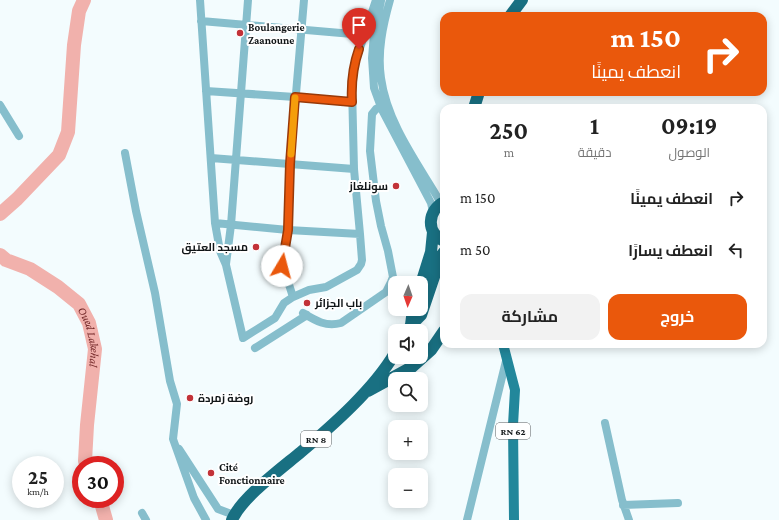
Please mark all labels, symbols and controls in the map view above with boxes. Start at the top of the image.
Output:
pin [342,8,376,49]
icon: arrive [348,14,370,36]
place label: Boulangerie Zaanoune [248,21,305,46]
text: 150 m [611,22,681,53]
marker: Boulangerie Zaanoune [235,28,245,38]
icon: right [695,28,747,80]
text: انعطف يمينًا [591,62,681,82]
text: 1 [590,112,599,139]
text: 09:19 [661,112,717,139]
text: 250 [490,117,528,144]
text: m [504,145,514,160]
text: دقيقة [578,145,612,160]
text: الوصول [669,145,710,160]
place label: سونلغاز [348,180,388,194]
marker: سونلغاز [391,181,401,191]
icon: right [725,187,747,209]
text: 150 m [460,190,495,206]
text: انعطف يمينًا [630,191,713,207]
icon: left [725,239,747,261]
place label: مسجد العتيق [181,241,248,255]
marker: مسجد العتيق [251,242,261,252]
text: 50 m [460,242,490,258]
text: انعطف يسارًا [628,243,713,259]
position arrow [261,245,303,287]
north arrow [388,276,428,316]
map controls [388,276,428,508]
button: مشاركة [460,294,600,340]
button: خروج [608,294,747,340]
place label: باب الجزائر [314,297,362,310]
marker: باب الجزائر [302,298,312,308]
water label: Oued Lakehal [75,304,102,369]
button: sound [388,324,428,364]
button: search [388,372,428,412]
place label: روضة زمردة [198,392,253,406]
marker: روضة زمردة [185,393,195,403]
button: + [388,420,428,460]
road number: RN 62 [496,423,530,439]
road number: RN 8 [301,431,331,447]
speed limit sign: 30 [72,456,124,508]
place label: Cité Fonctionnaire [219,461,285,486]
text: 25 [28,466,48,488]
marker: Cité Fonctionnaire [206,468,216,478]
button: − [388,468,428,508]
text: km/h [27,486,49,497]

